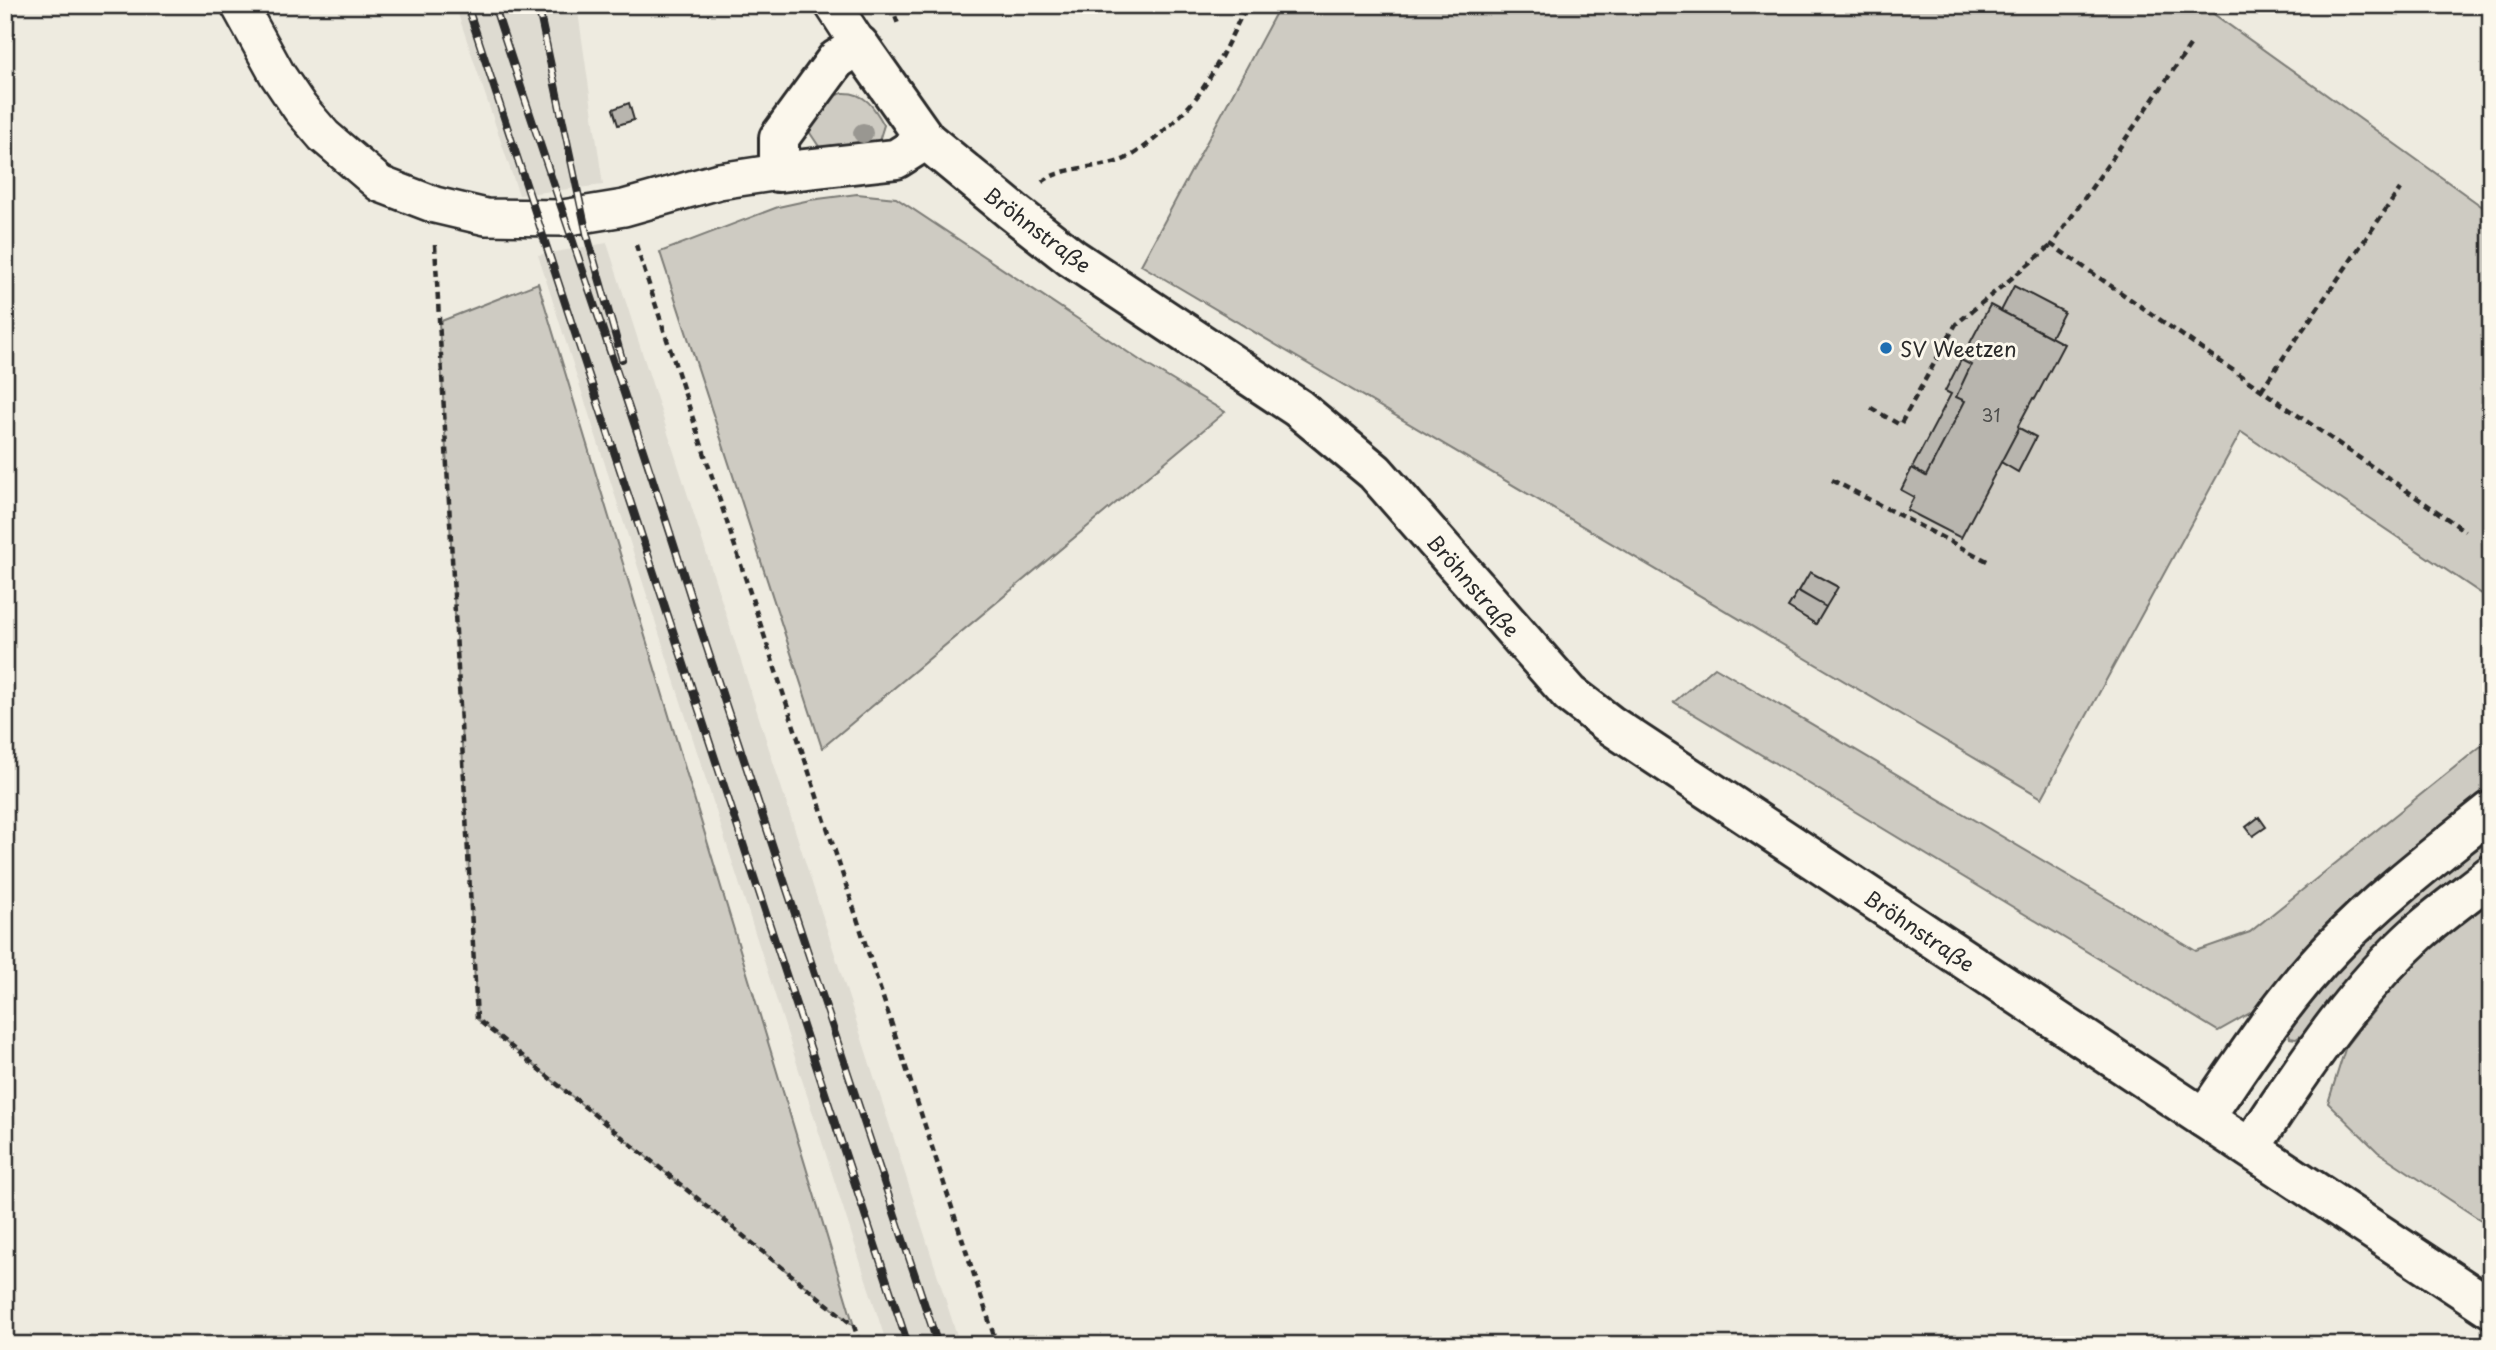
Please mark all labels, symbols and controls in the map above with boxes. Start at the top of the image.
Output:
street label: Bröhnstraße [977,178,1099,280]
place label: SV Weetzen [1900,332,2017,364]
marker: SV Weetzen [1878,340,1894,356]
house number: 31 [1982,401,2000,428]
street label: Bröhnstraße [1420,526,1528,644]
street label: Bröhnstraße [1858,881,1982,979]

